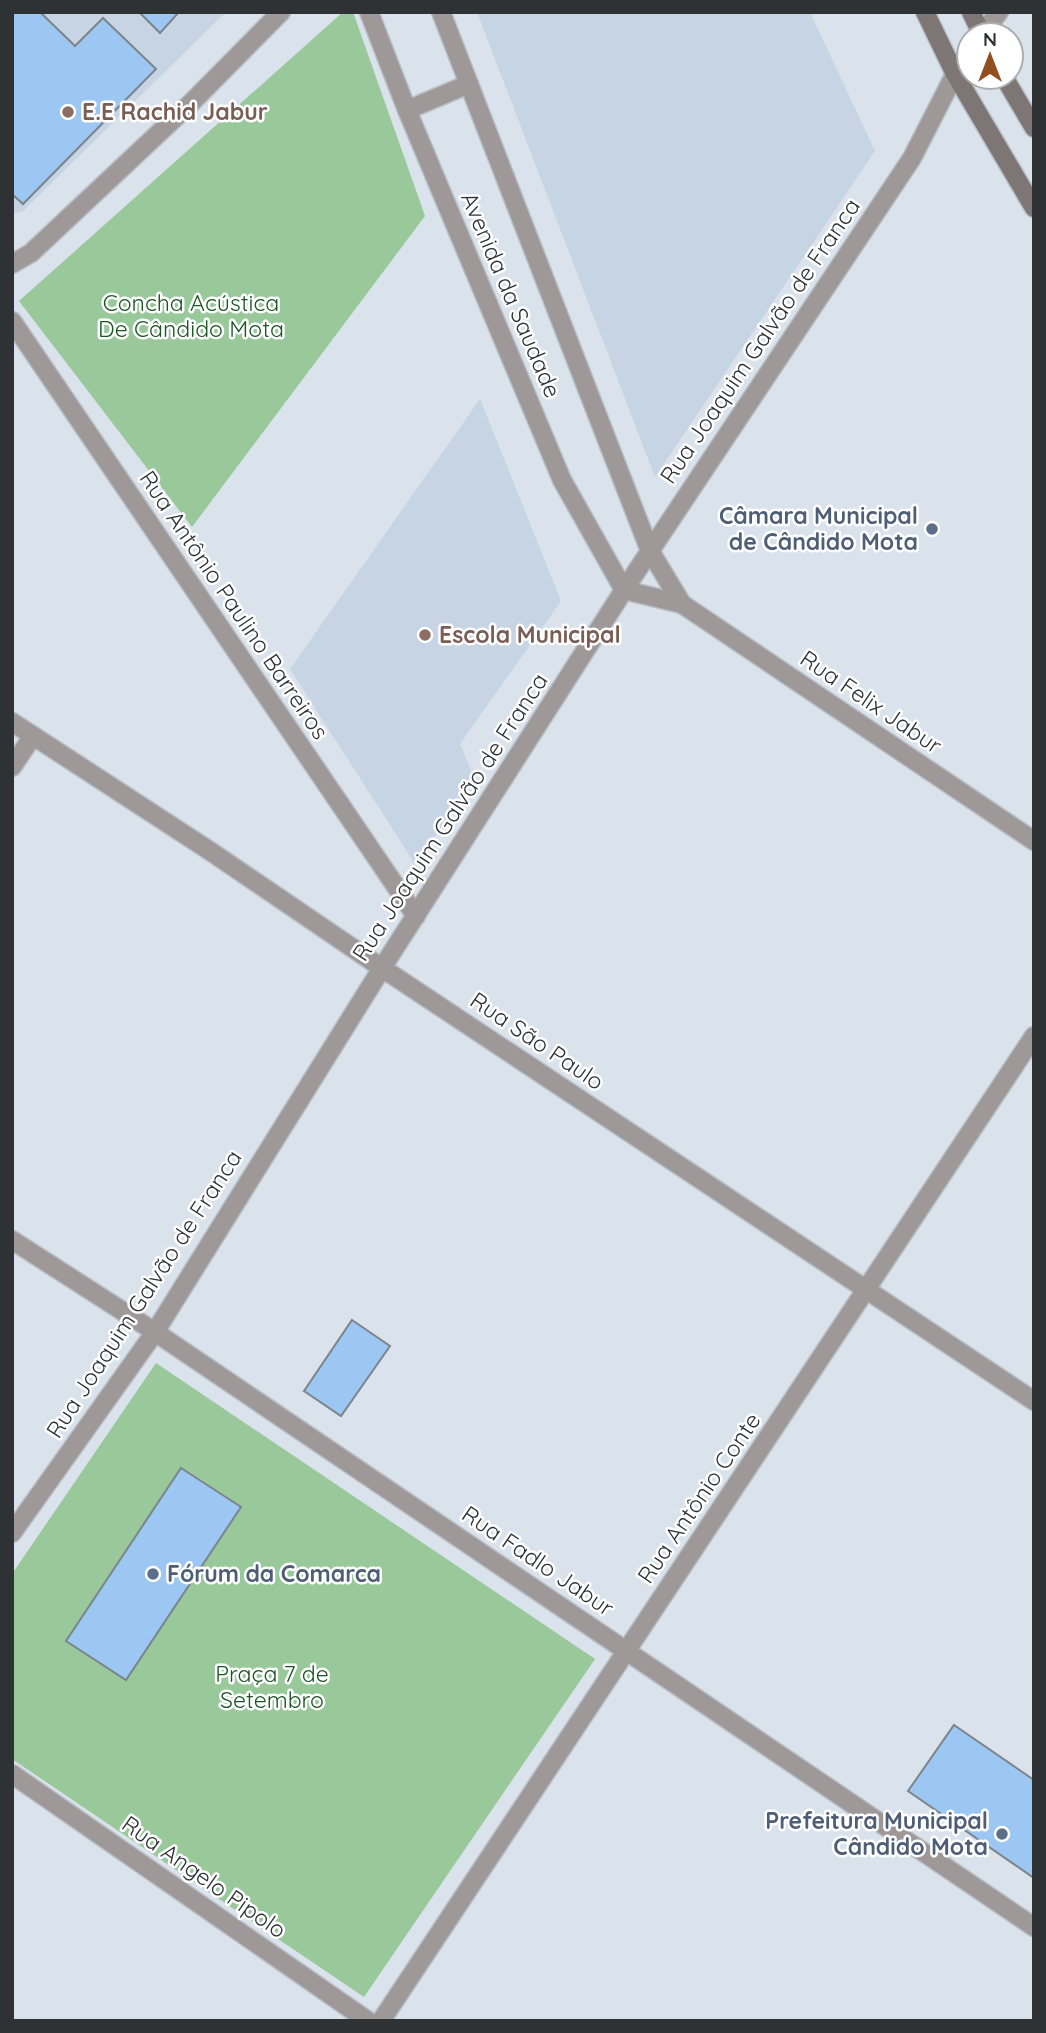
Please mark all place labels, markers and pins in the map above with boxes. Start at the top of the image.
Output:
place label: E.E Rachid Jabur [82,97,268,126]
marker: E.E Rachid Jabur [60,104,76,120]
place label: Câmara Municipal de Cândido Mota [719,501,918,556]
marker: Câmara Municipal de Cândido Mota [924,521,940,537]
place label: Escola Municipal [439,620,621,649]
marker: Escola Municipal [417,627,433,643]
place label: Fórum da Comarca [167,1559,381,1588]
marker: Fórum da Comarca [145,1566,161,1582]
place label: Prefeitura Municipal Cândido Mota [765,1806,988,1861]
marker: Prefeitura Municipal Cândido Mota [994,1826,1010,1842]

